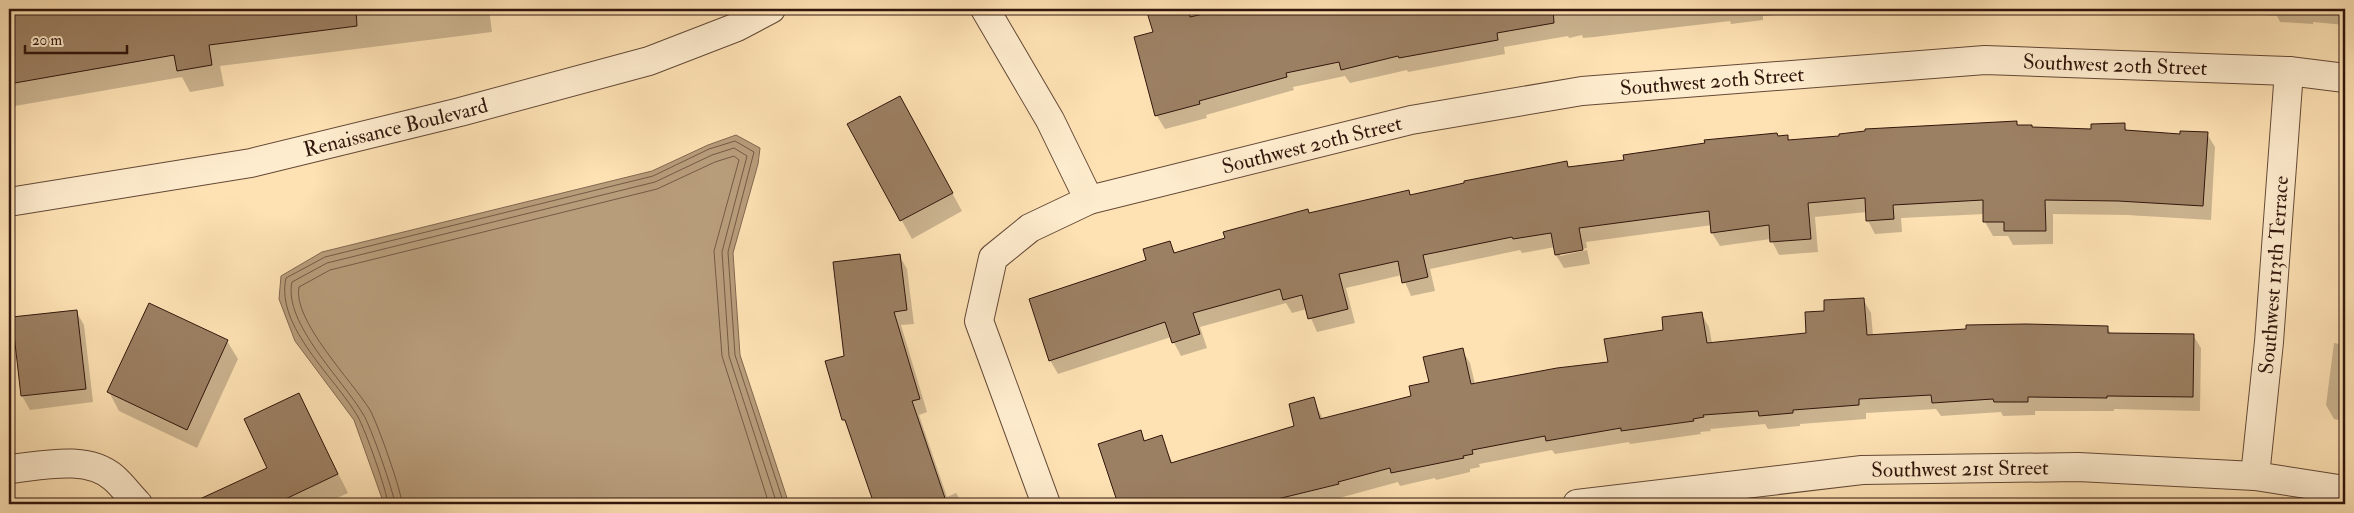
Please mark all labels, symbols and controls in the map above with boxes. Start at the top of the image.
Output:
scale bar [25,22,128,54]
text: 20 m [32,31,62,50]
street label: Southwest 20th Street [2022,48,2208,82]
street label: Southwest 20th Street [1619,60,1805,102]
street label: Renaissance Boulevard [301,91,491,163]
street label: Southwest 20th Street [1219,109,1405,180]
street label: Southwest 113th Terrace [2252,175,2295,375]
street label: Southwest 21st Street [1871,454,2049,483]

